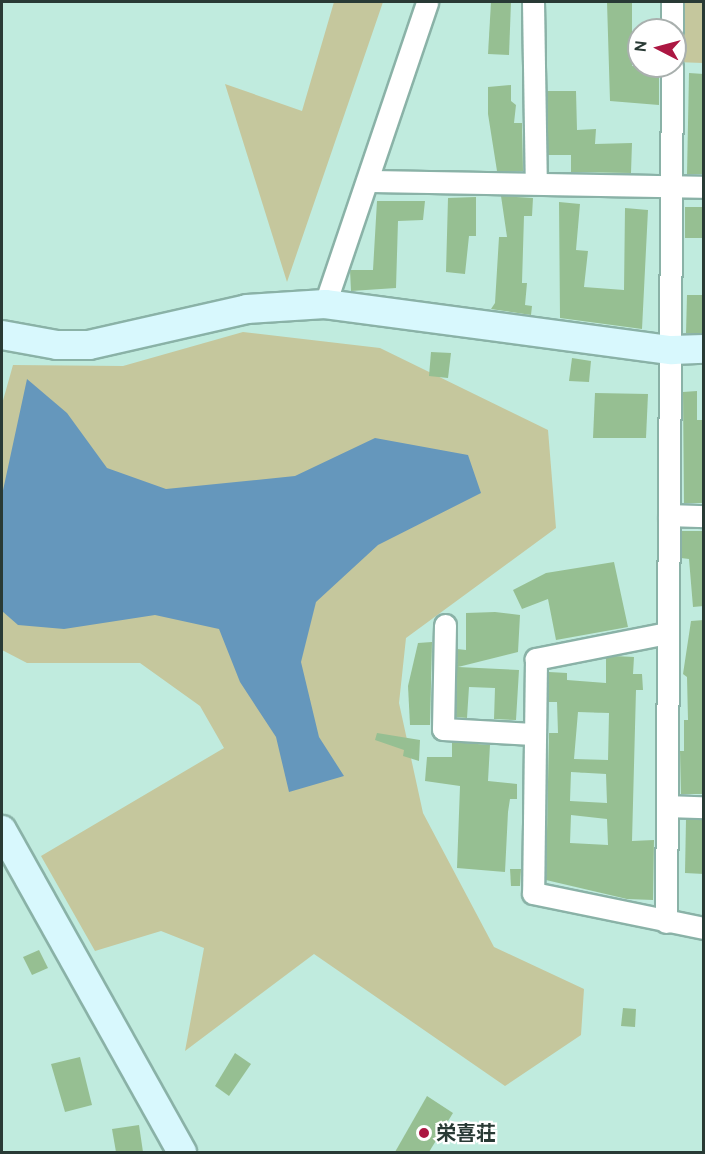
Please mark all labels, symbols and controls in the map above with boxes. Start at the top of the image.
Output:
north arrow [627,18,687,78]
text: N [631,40,651,53]
place label: 栄喜荘 [436,1121,496,1145]
marker: 栄喜荘 [417,1126,431,1140]

